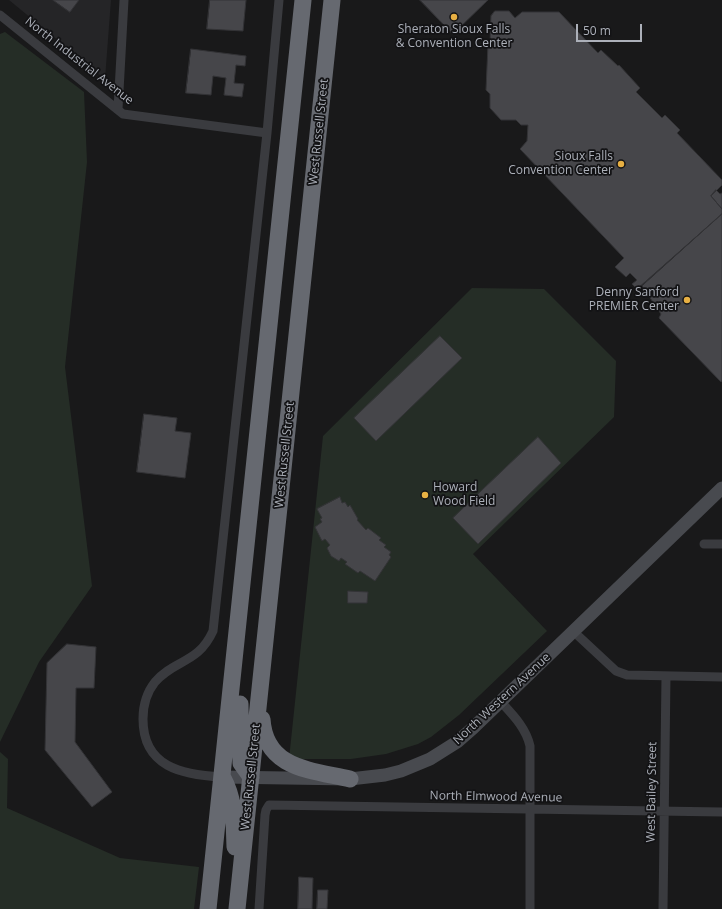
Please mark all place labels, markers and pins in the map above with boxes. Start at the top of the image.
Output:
marker: Sheraton Sioux Falls & Convention Center [449,12,459,22]
place label: Sheraton Sioux Falls & Convention Center [396,23,512,51]
place label: Sioux Falls Convention Center [508,150,613,178]
marker: Sioux Falls Convention Center [616,159,626,169]
place label: Denny Sanford PREMIER Center [589,286,679,314]
marker: Denny Sanford PREMIER Center [682,295,692,305]
place label: Howard Wood Field [433,481,495,509]
marker: Howard Wood Field [420,490,430,500]

